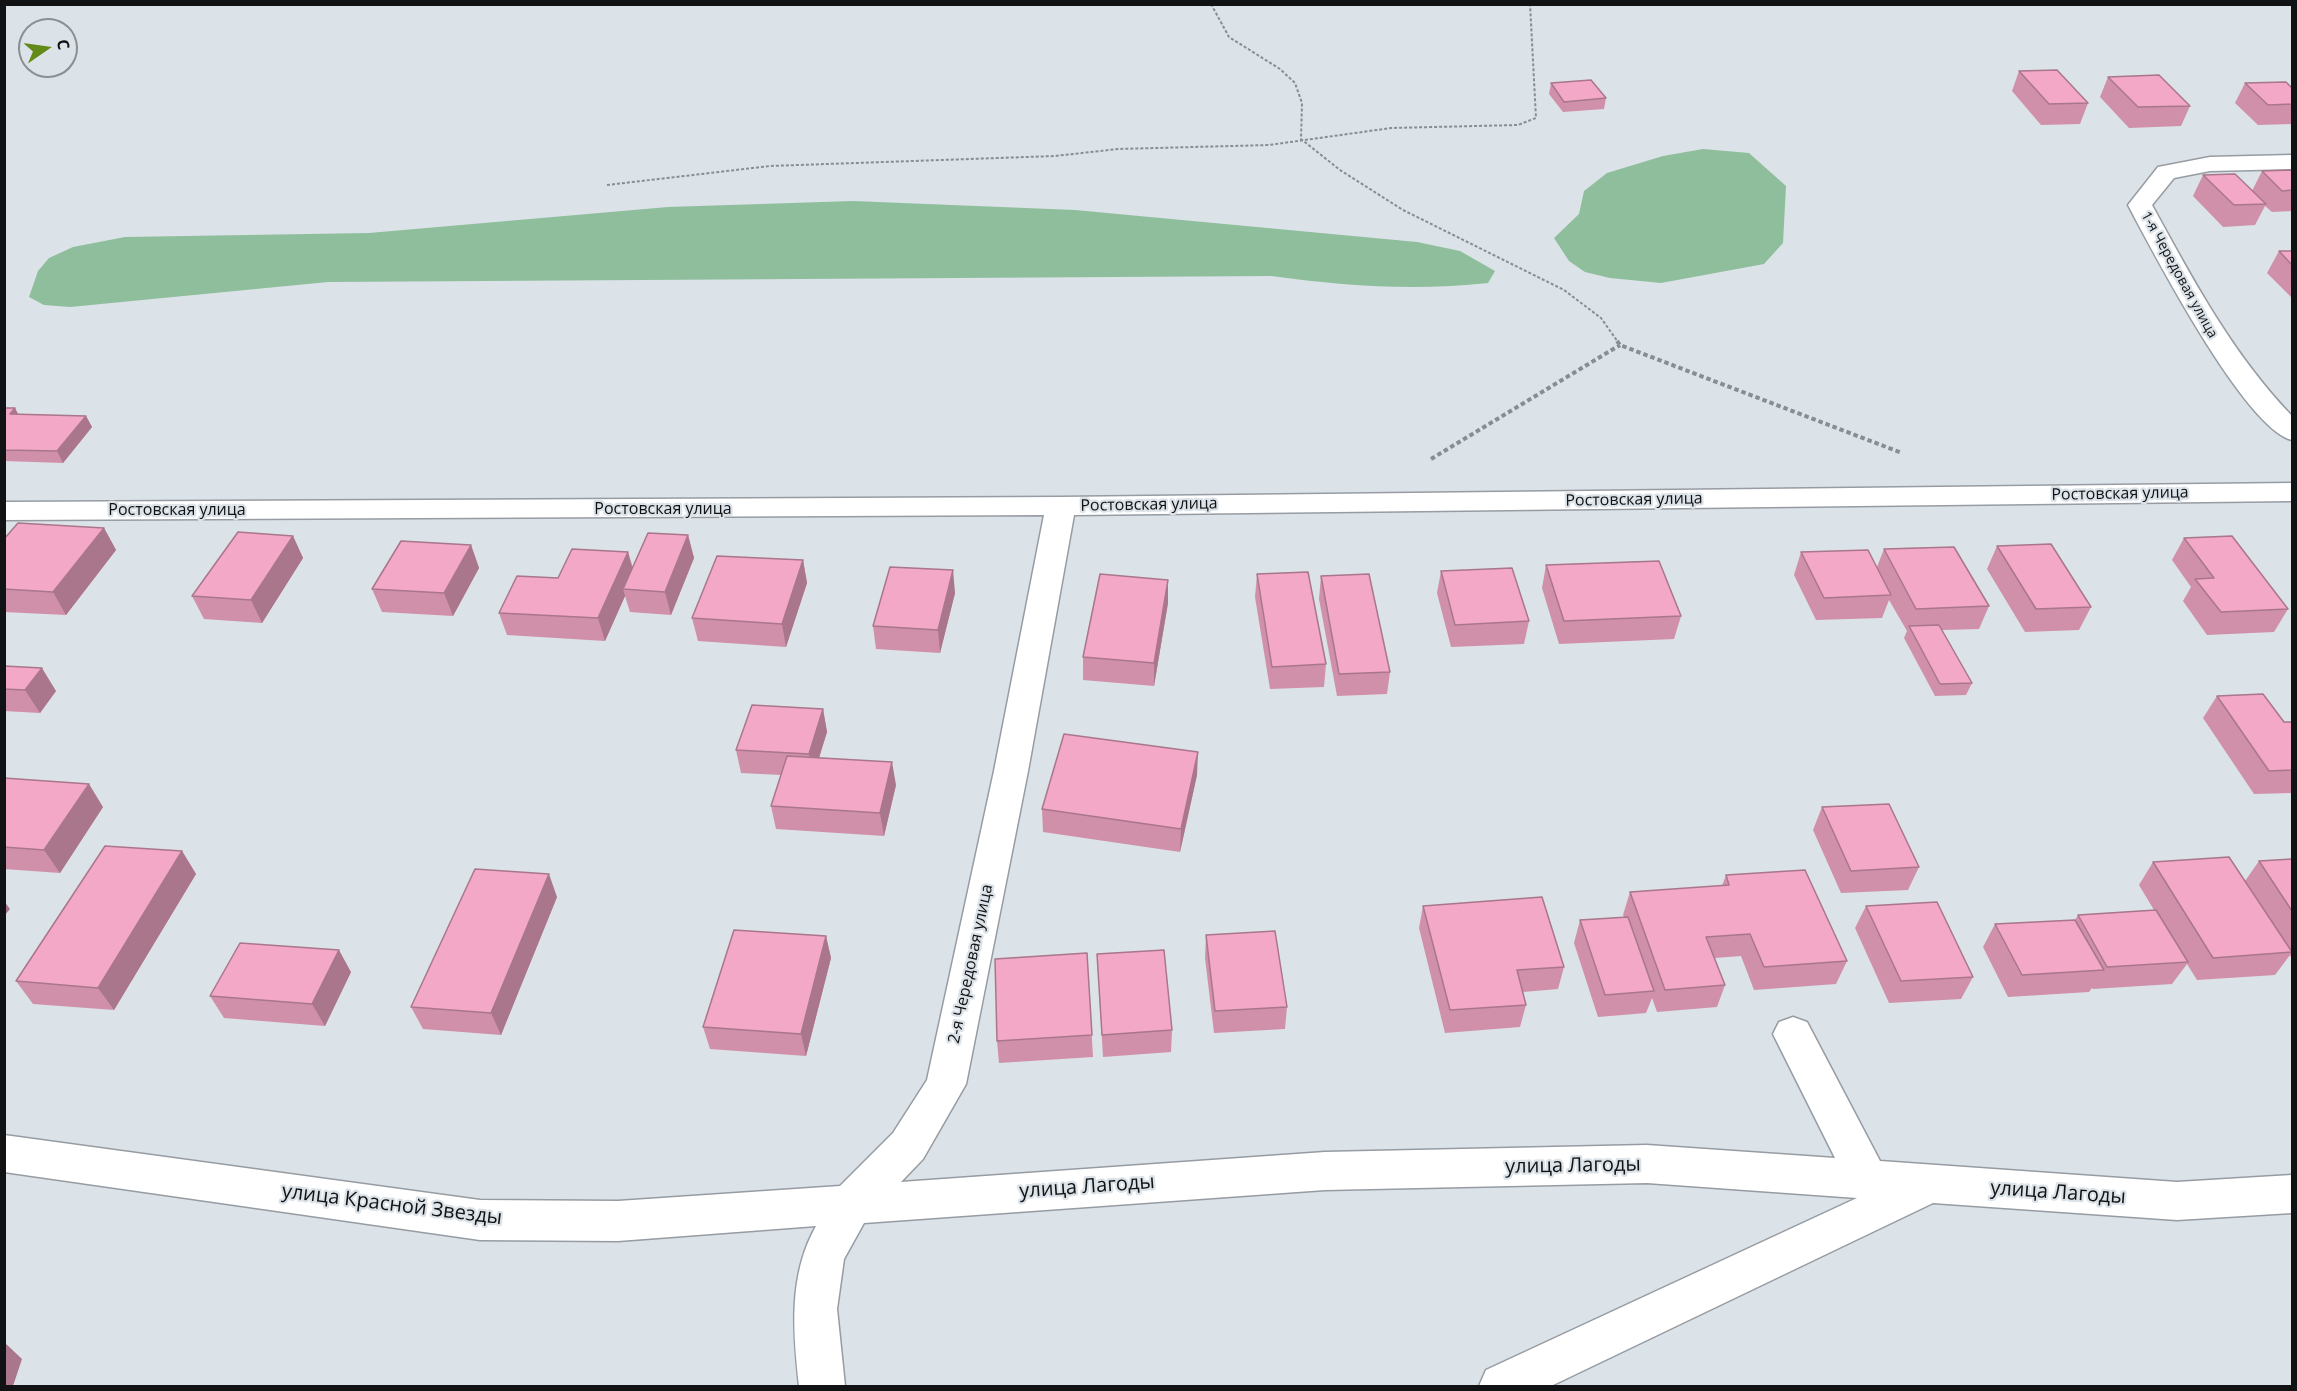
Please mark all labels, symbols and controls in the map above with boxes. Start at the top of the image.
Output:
north arrow [18,18,78,78]
text: С [52,37,75,52]
street label: 1-я Чередовая улица [2137,209,2221,341]
street label: Ростовская улица [2051,483,2189,505]
street label: Ростовская улица [1565,489,1703,511]
street label: Ростовская улица [1080,494,1218,516]
street label: Ростовская улица [594,499,732,519]
street label: Ростовская улица [108,500,246,520]
street label: 2-я Чередовая улица [945,883,997,1045]
street label: улица Лагоды [1505,1153,1641,1179]
street label: улица Лагоды [1018,1170,1156,1204]
street label: улица Лагоды [1989,1176,2127,1210]
street label: улица Красной Звезды [281,1180,503,1230]

